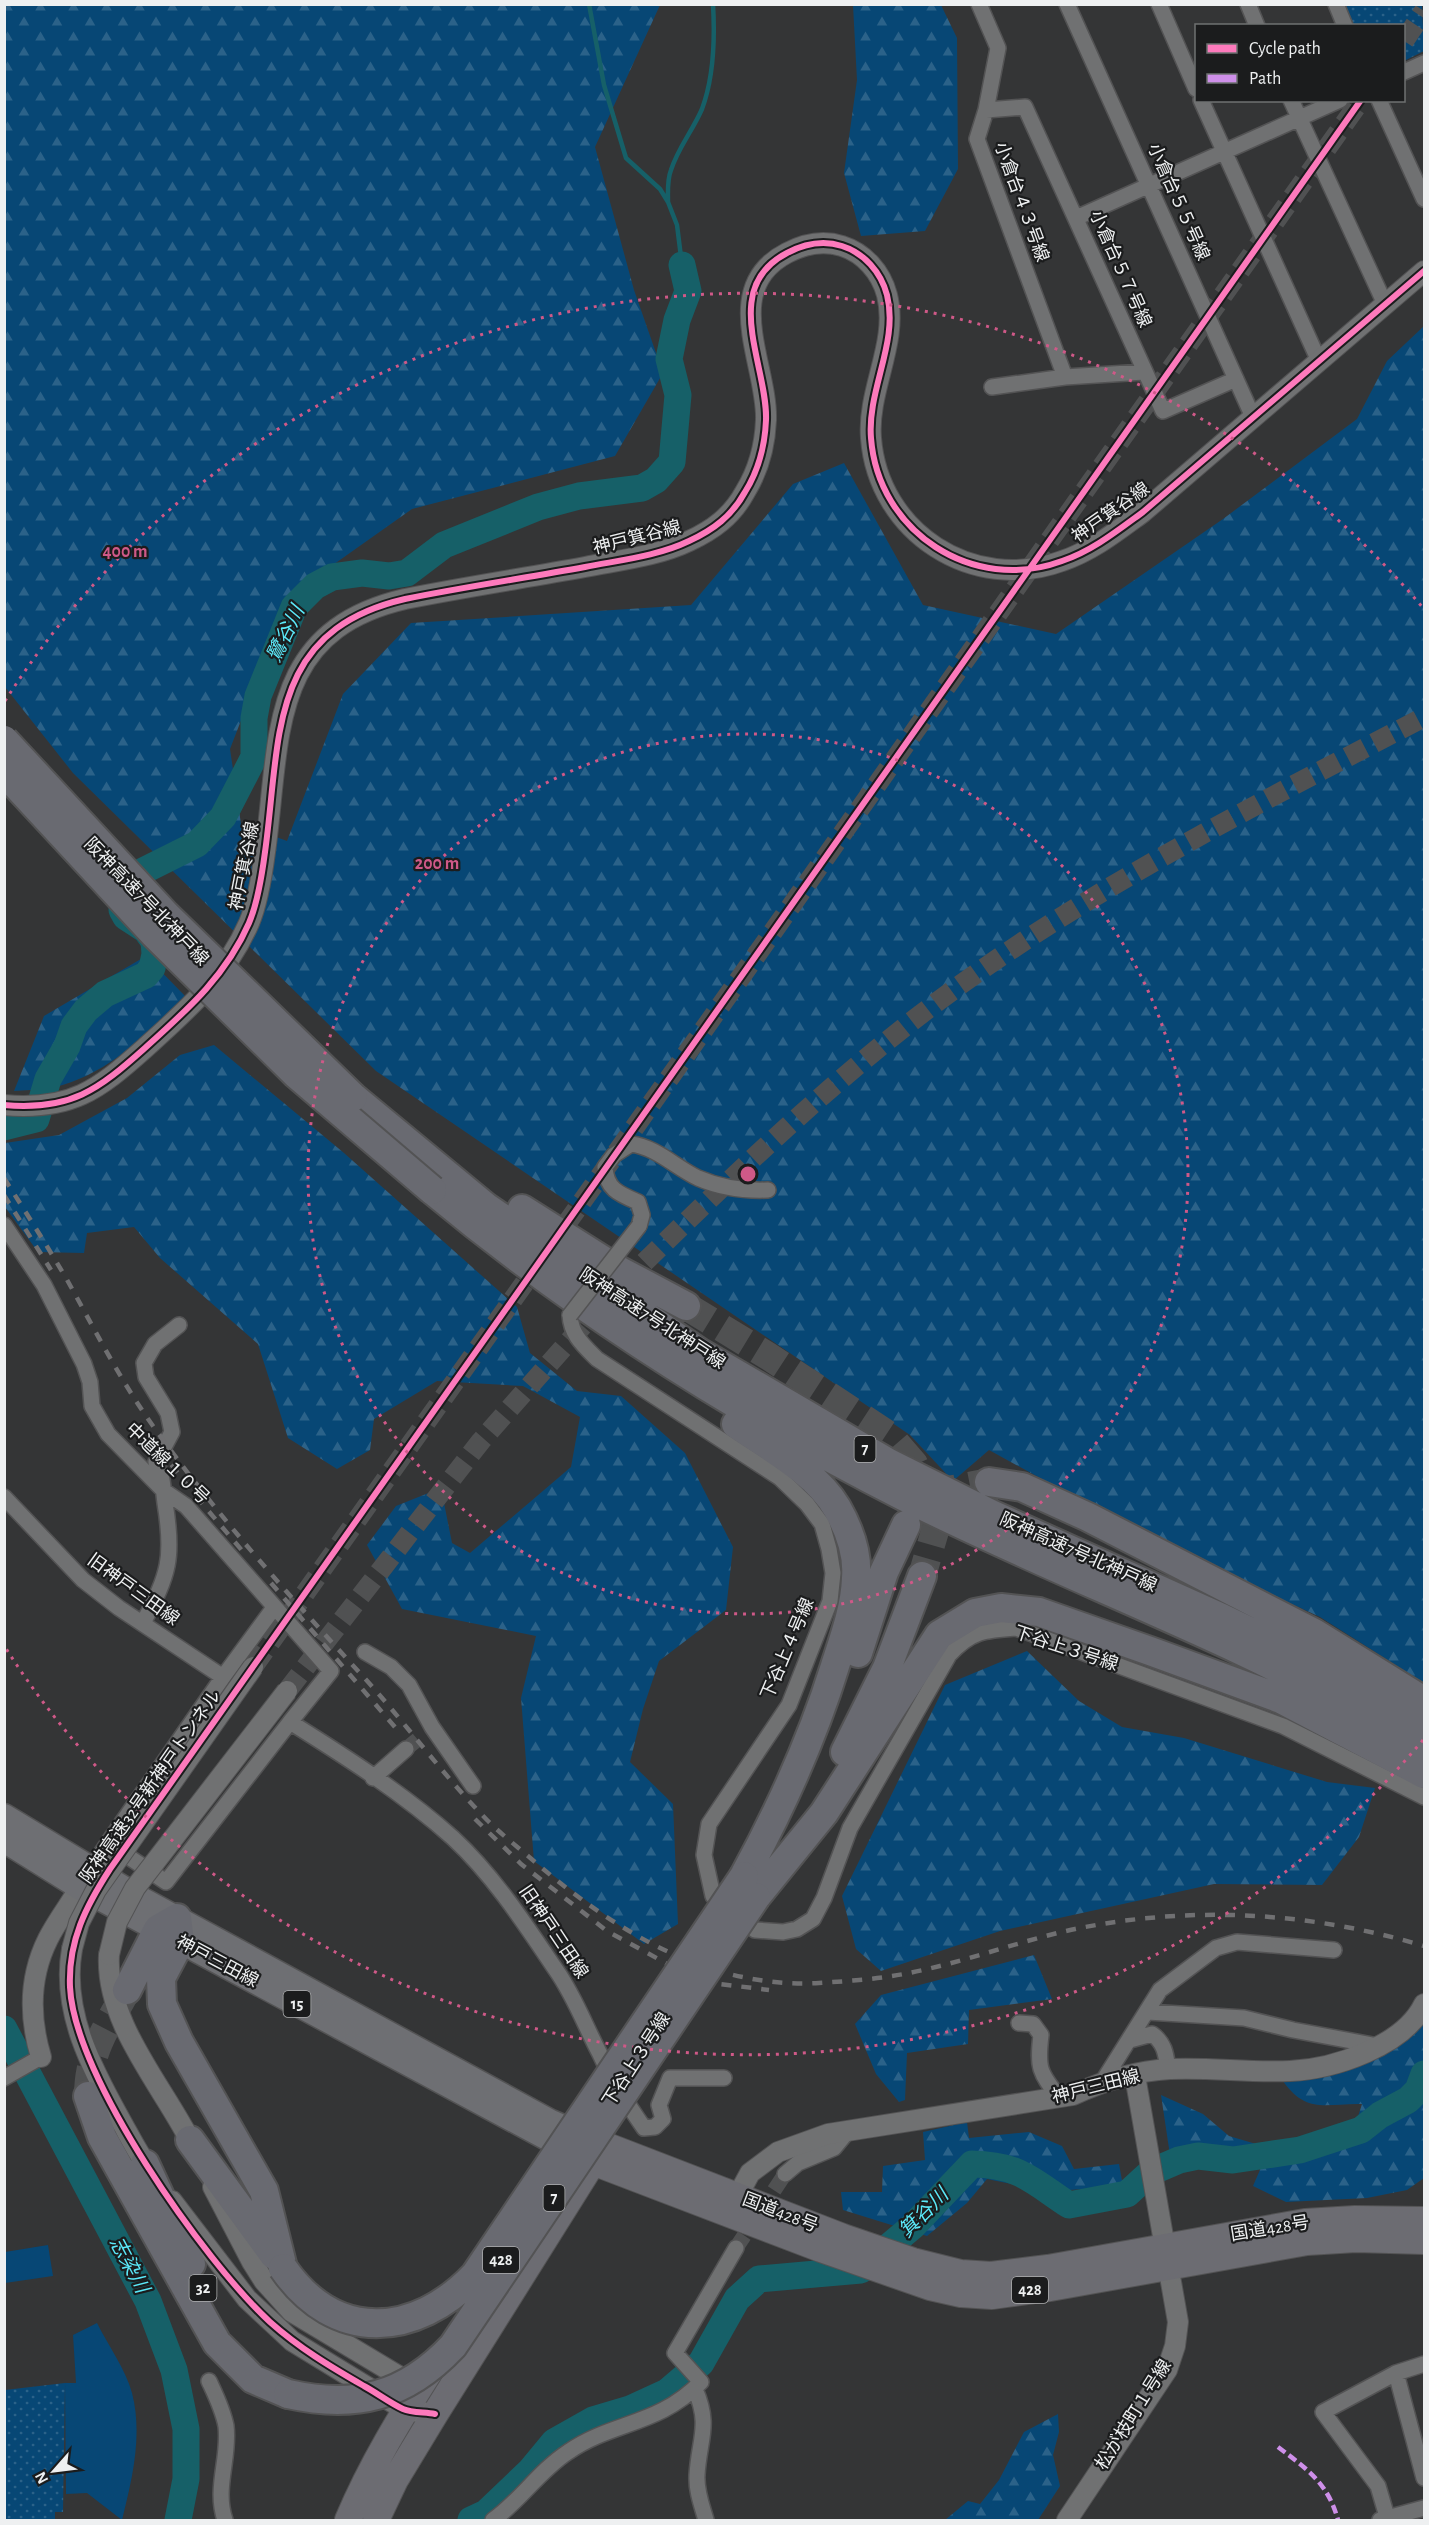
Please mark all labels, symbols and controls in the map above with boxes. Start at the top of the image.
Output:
legend [1195,24,1405,102]
text: Cycle path [1249,40,1321,58]
text: Path [1249,70,1281,88]
street label: 小倉台４３号線 [991,139,1053,264]
street label: 小倉台５５号線 [1144,140,1214,263]
street label: 小倉台５７号線 [1086,207,1156,330]
street label: 神戸箕谷線 [1068,478,1153,546]
street label: 神戸箕谷線 [591,516,683,558]
text: 400 m [102,543,148,561]
water label: 鷺谷川 [263,600,309,665]
street label: 神戸箕谷線 [226,820,262,912]
street label: 阪神高速7号北神戸線 [81,833,213,969]
text: 200 m [415,855,459,873]
centre of rings [738,1164,758,1184]
street label: 阪神高速7号北神戸線 [576,1264,729,1373]
street label: 中道線１０号 [122,1419,213,1508]
road number: 7 [854,1436,876,1462]
street label: 阪神高速7号北神戸線 [997,1508,1160,1596]
street label: 旧神戸三田線 [84,1549,183,1629]
street label: 下谷上４号線 [757,1595,817,1702]
street label: 下谷上３号線 [1012,1622,1121,1674]
street label: 阪神高速32号新神戸トンネル [76,1687,225,1887]
street label: 旧神戸三田線 [515,1881,592,1982]
street label: 神戸三田線 [173,1931,262,1991]
road number: 15 [284,1991,310,2017]
street label: 下谷上３号線 [598,2009,674,2110]
street label: 神戸三田線 [1050,2065,1142,2107]
water label: 箕谷川 [895,2183,954,2241]
road number: 7 [544,2185,564,2211]
street label: 国道428号 [740,2189,821,2236]
street label: 国道428号 [1229,2212,1311,2244]
water label: 志染川 [106,2233,154,2298]
road number: 428 [483,2247,519,2273]
road number: 32 [190,2275,216,2301]
road number: 428 [1012,2277,1048,2303]
street label: 松が枝町１号線 [1091,2356,1175,2473]
north arrow [24,2441,84,2501]
text: N [32,2469,51,2486]

